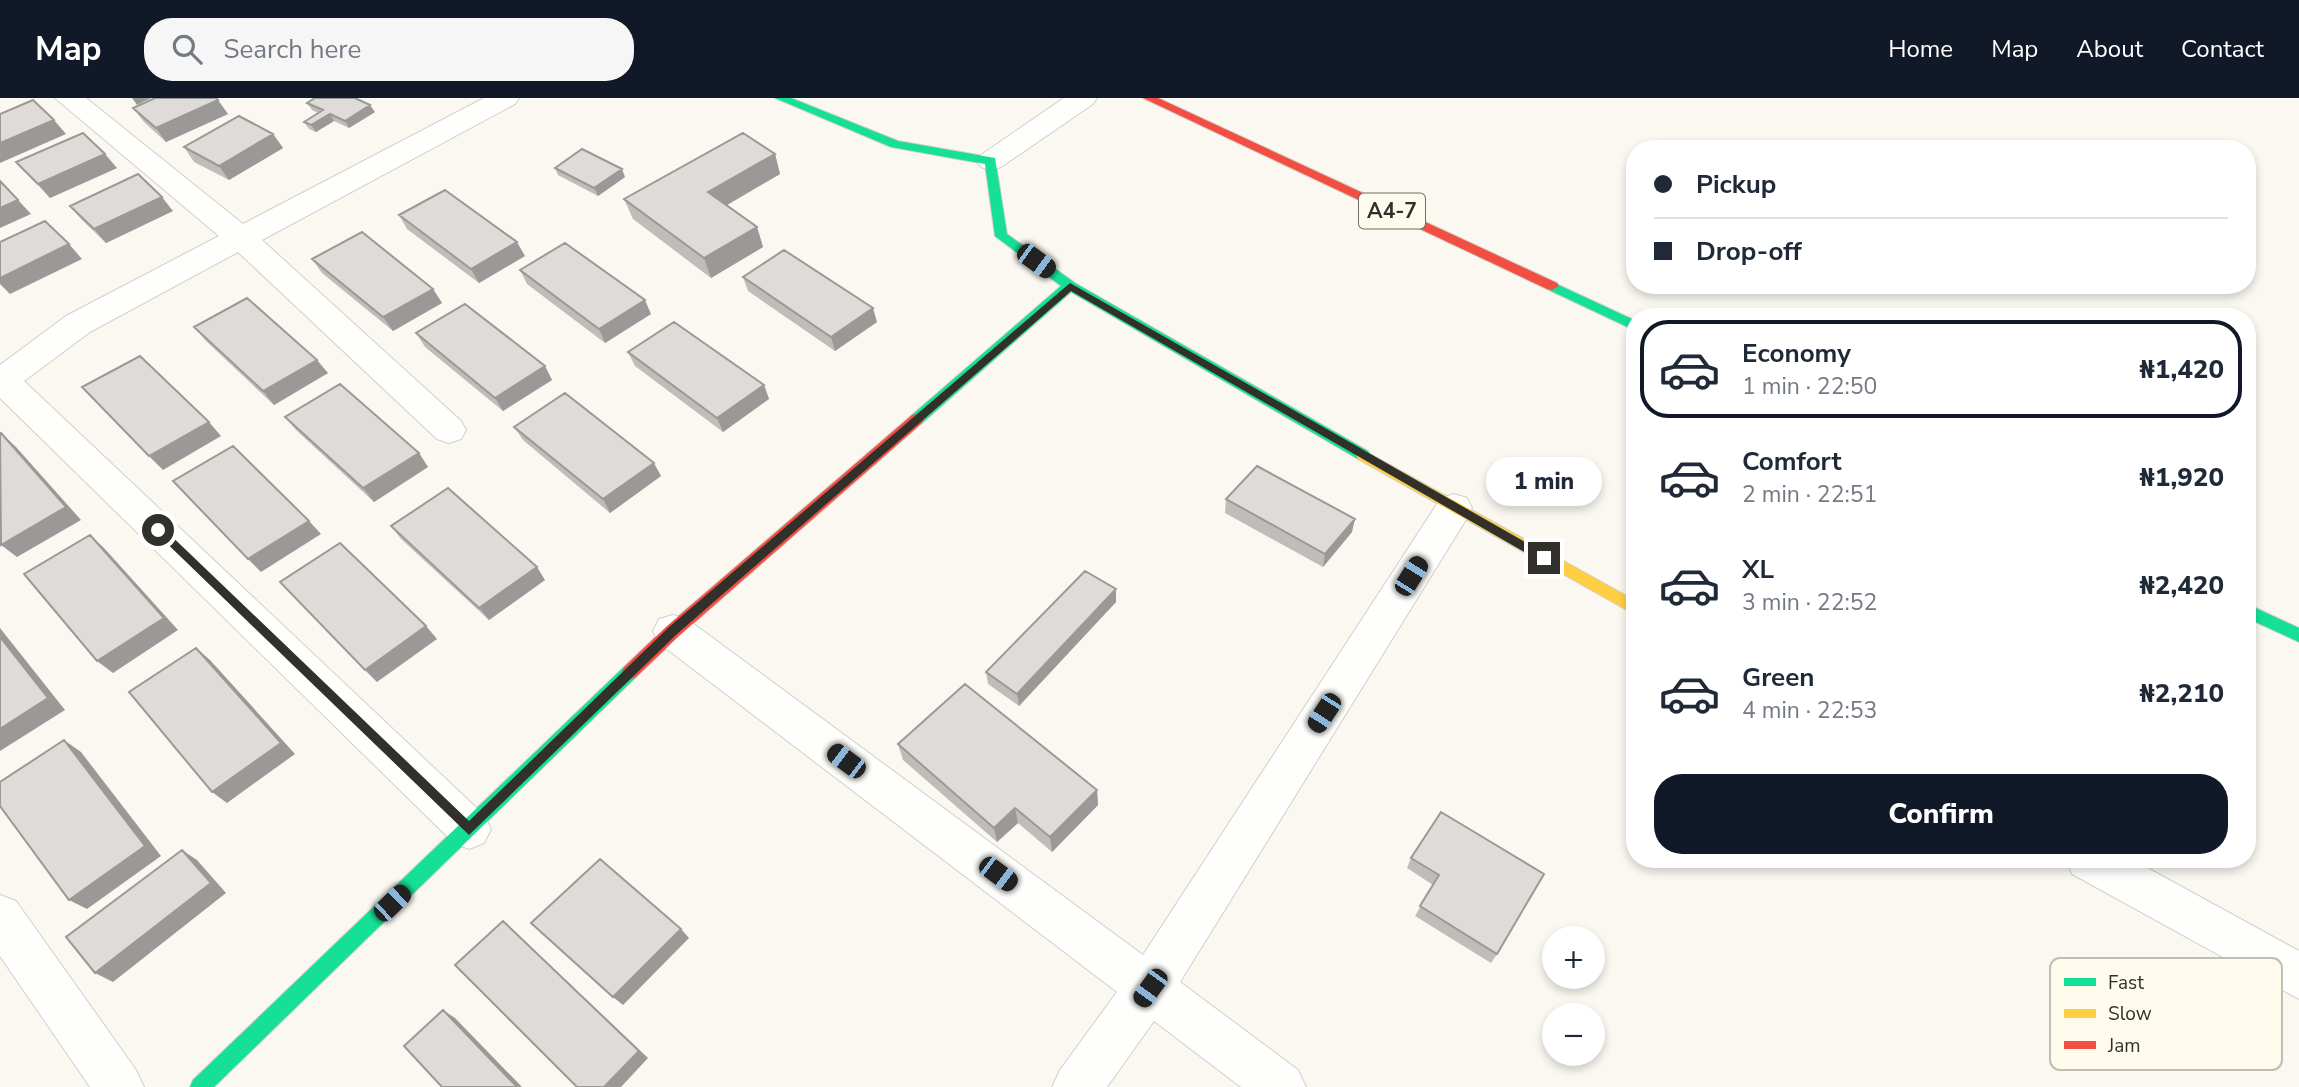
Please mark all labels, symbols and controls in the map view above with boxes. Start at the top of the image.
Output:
search box [144,18,634,81]
text: Map [35,27,102,72]
icon: search [168,30,206,68]
text: Search here [224,32,361,67]
text: Home [1888,33,1953,65]
text: Map [1991,33,2038,65]
text: About [2076,33,2143,65]
text: Contact [2181,33,2264,65]
text: Pickup [1696,167,1776,202]
road number: A4-7 [1359,194,1425,228]
text: Drop-off [1696,234,1802,269]
car [1013,240,1060,282]
text: Economy [1742,336,1851,371]
icon: car [1658,338,1721,401]
text: ₦1,420 [2139,352,2224,387]
text: 1 min · 22:50 [1742,371,1877,402]
text: Comfort [1742,444,1842,479]
icon: car [1658,446,1721,509]
callout: 1 min [1486,456,1602,505]
text: ₦1,920 [2139,460,2224,495]
text: 1 min [1514,466,1574,497]
text: 2 min · 22:51 [1742,479,1877,510]
route start [142,514,174,546]
route end [1528,542,1560,574]
text: XL [1742,552,1774,587]
car [1391,553,1432,599]
icon: car [1658,554,1721,617]
text: ₦2,420 [2139,568,2224,603]
text: 3 min · 22:52 [1742,587,1877,618]
text: Green [1742,660,1815,695]
icon: car [1658,662,1721,725]
text: ₦2,210 [2139,676,2224,711]
car [1304,690,1345,736]
text: 4 min · 22:53 [1742,695,1877,726]
car [823,740,870,782]
button: Confirm [1654,774,2228,854]
car [975,853,1022,895]
car [370,881,415,925]
map controls [1542,926,1605,1066]
button: + [1542,926,1605,989]
legend [2050,958,2282,1070]
car [1130,965,1171,1011]
text: Fast [2108,970,2144,996]
text: Slow [2108,1001,2152,1027]
button: − [1542,1003,1605,1066]
text: Jam [2107,1033,2141,1059]

